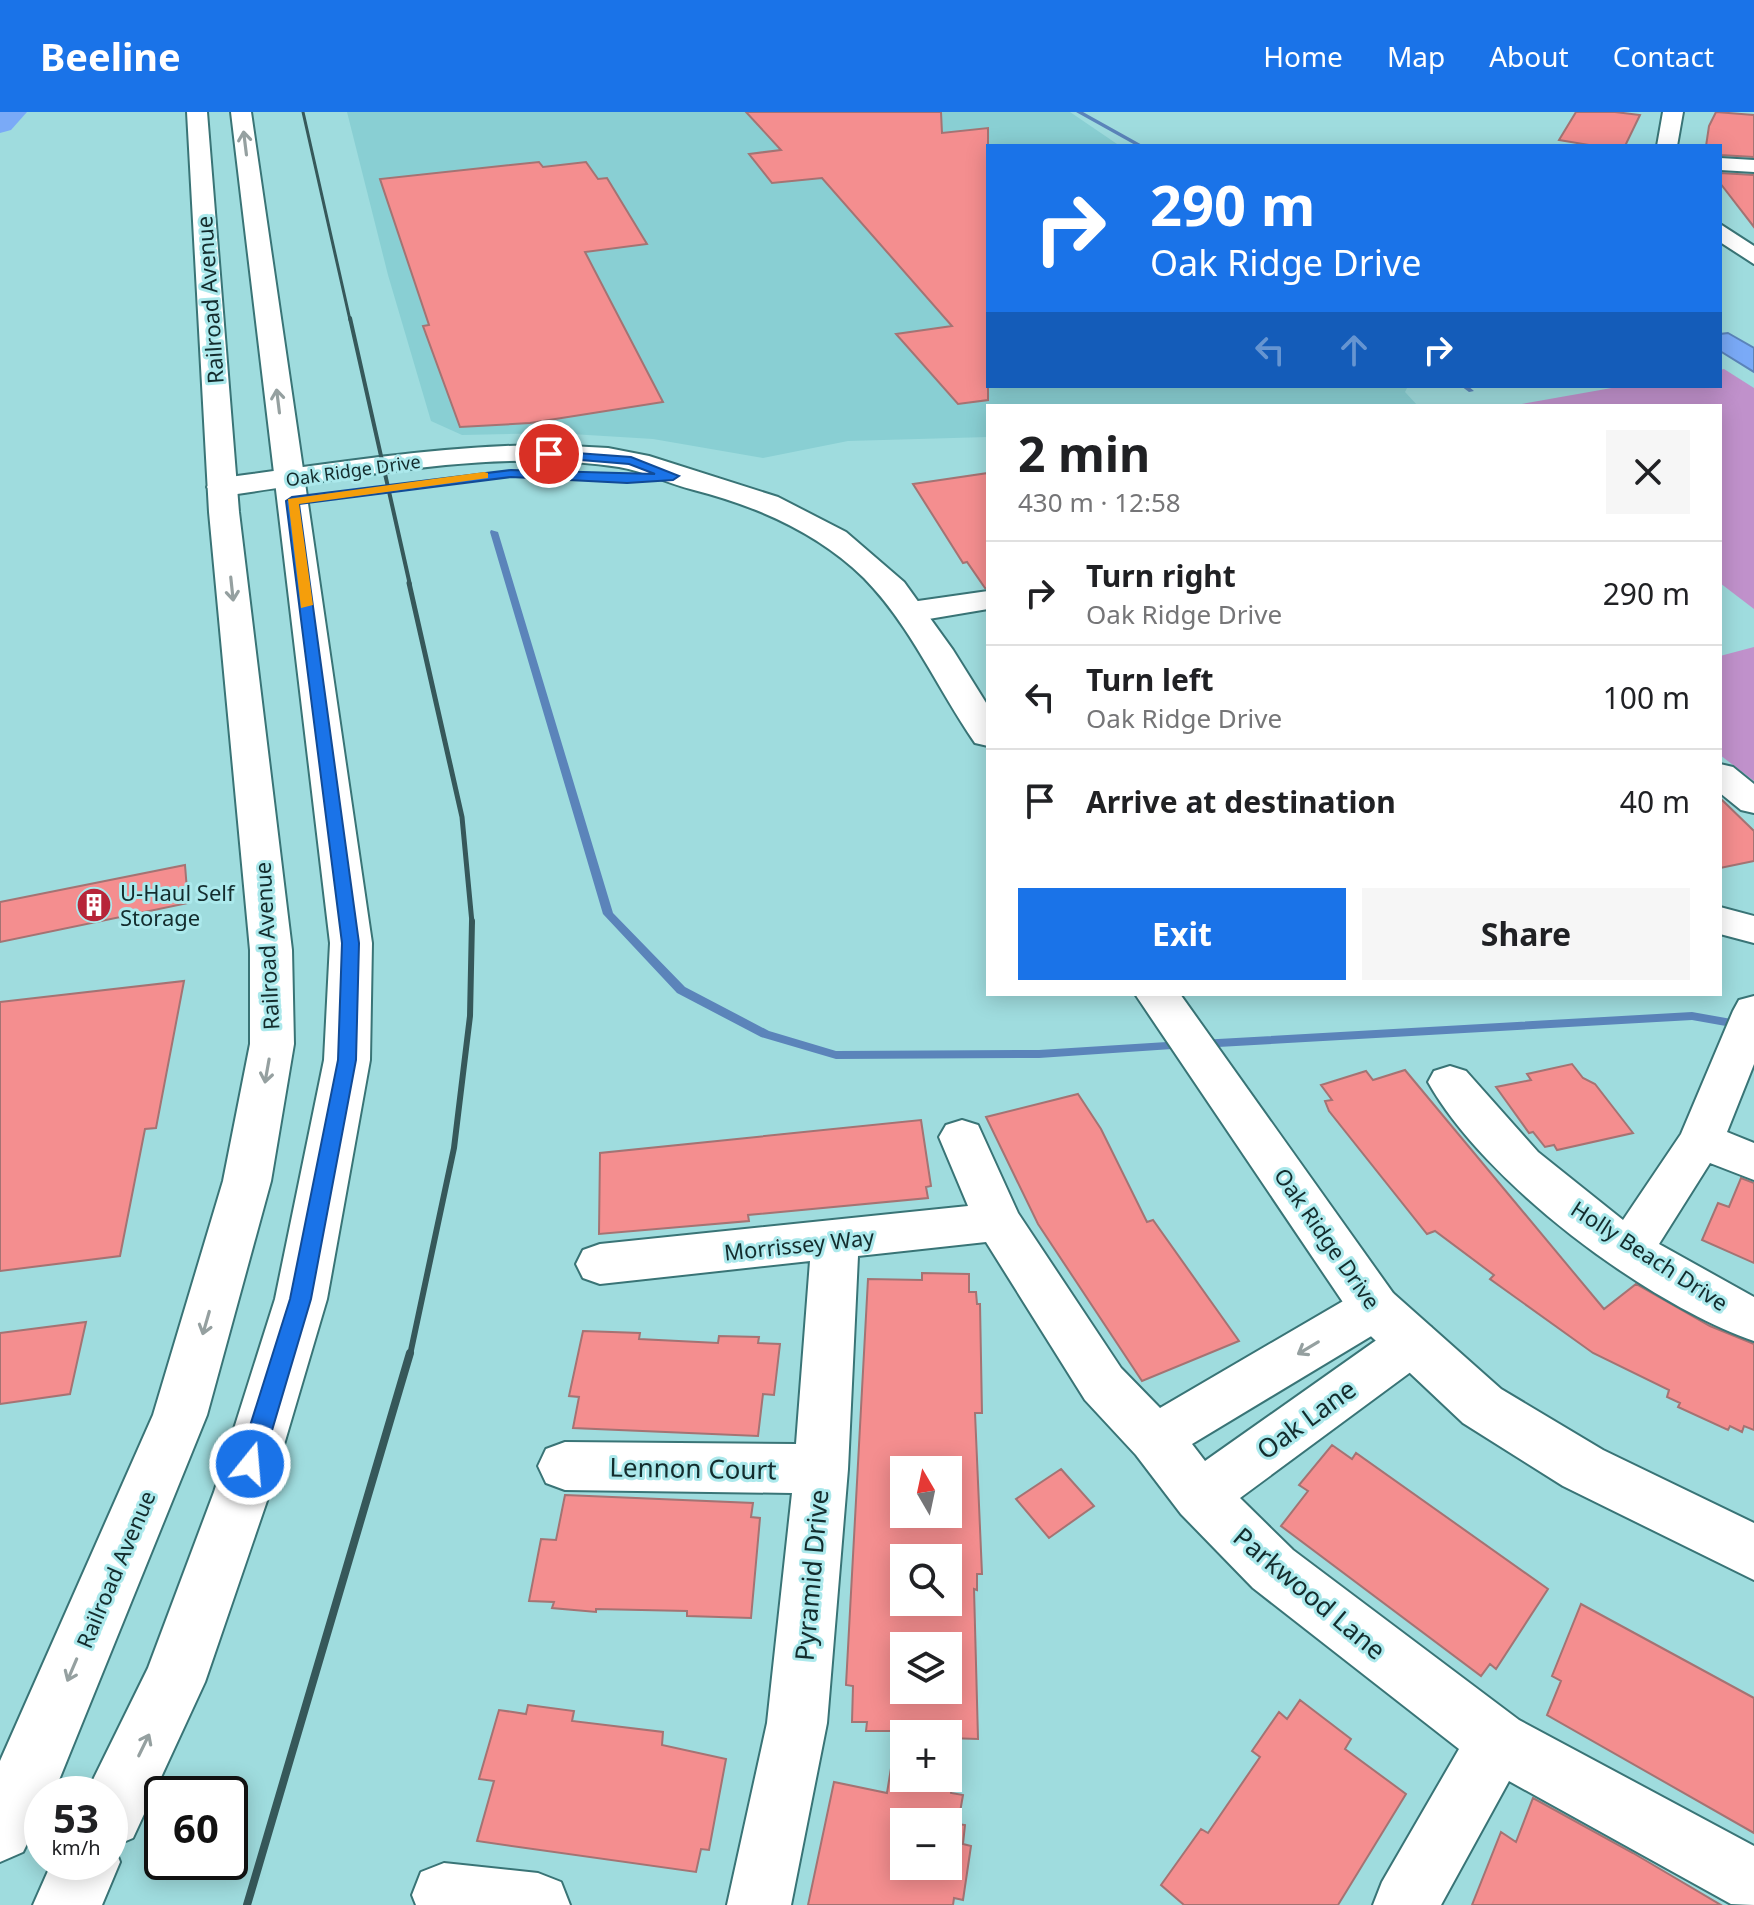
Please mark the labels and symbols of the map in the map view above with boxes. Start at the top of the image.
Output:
one-way arrow [237,131,252,157]
street label: Railroad Avenue [188,215,230,385]
one-way arrow [270,389,285,414]
pin [515,420,583,488]
street label: Oak Ridge Drive [284,449,422,491]
one-way arrow [224,575,239,602]
street label: Railroad Avenue [247,861,285,1031]
place label: U-Haul Self Storage [120,877,236,932]
building icon: U-Haul Self Storage [75,886,113,924]
one-way arrow [258,1057,273,1083]
street label: Oak Ridge Drive [1268,1161,1388,1315]
street label: Holly Beach Drive [1566,1193,1734,1317]
street label: Morrissey Way [723,1221,876,1267]
one-way arrow [198,1310,213,1336]
one-way arrow [1297,1340,1320,1356]
street label: Oak Lane [1249,1371,1363,1467]
position arrow [208,1422,292,1506]
street label: Lennon Court [609,1449,777,1487]
north arrow [890,1456,962,1528]
street label: Railroad Avenue [68,1486,162,1652]
street label: Pyramid Drive [786,1488,836,1662]
street label: Parkwood Lane [1226,1519,1394,1667]
one-way arrow [64,1657,79,1682]
one-way arrow [137,1733,152,1757]
speed limit sign: 60 [144,1776,248,1880]

